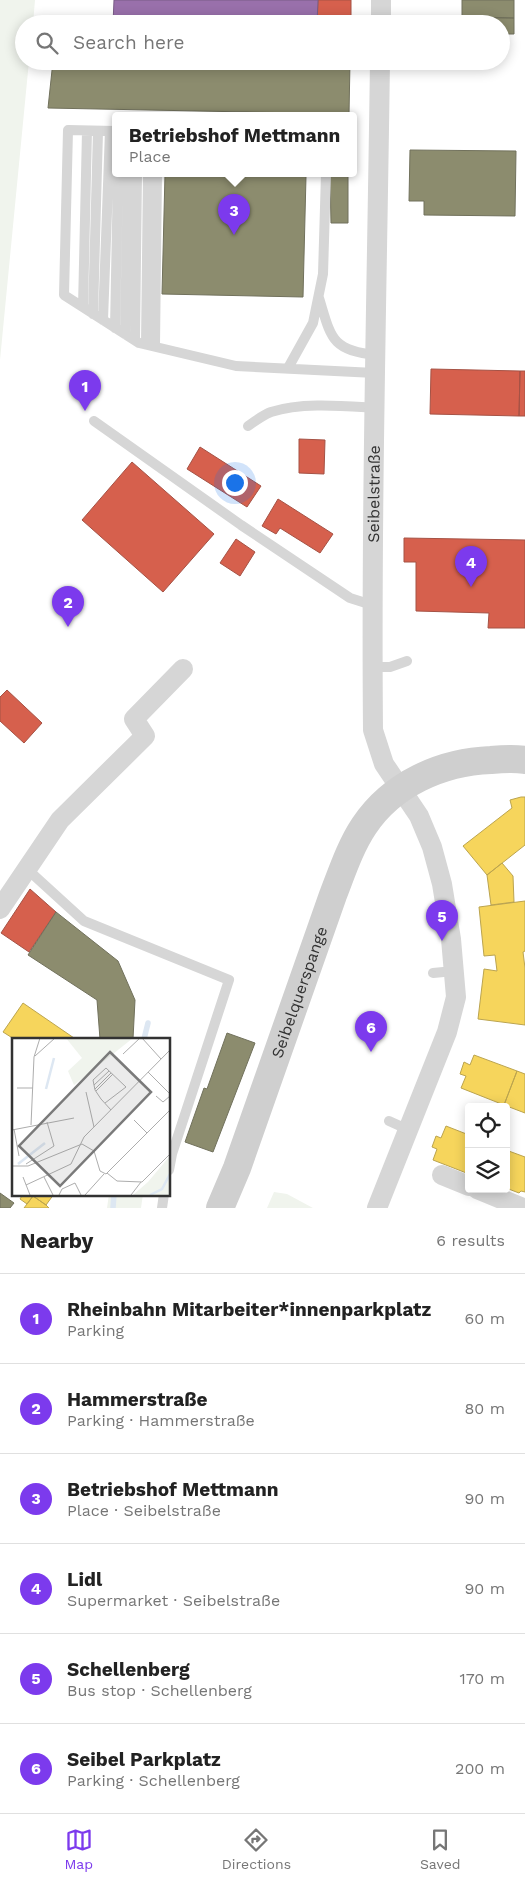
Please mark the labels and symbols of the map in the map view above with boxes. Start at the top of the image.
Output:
pin: 3 [218,194,250,235]
pin: 1 [69,370,101,411]
street label: Seibelstraße [364,445,384,543]
your location [222,470,248,496]
pin: 4 [455,546,487,587]
pin: 2 [52,586,84,627]
pin: 5 [426,900,458,941]
street label: Seibelquerspange [267,924,331,1061]
pin: 6 [355,1011,387,1052]
inset map [12,1038,170,1196]

